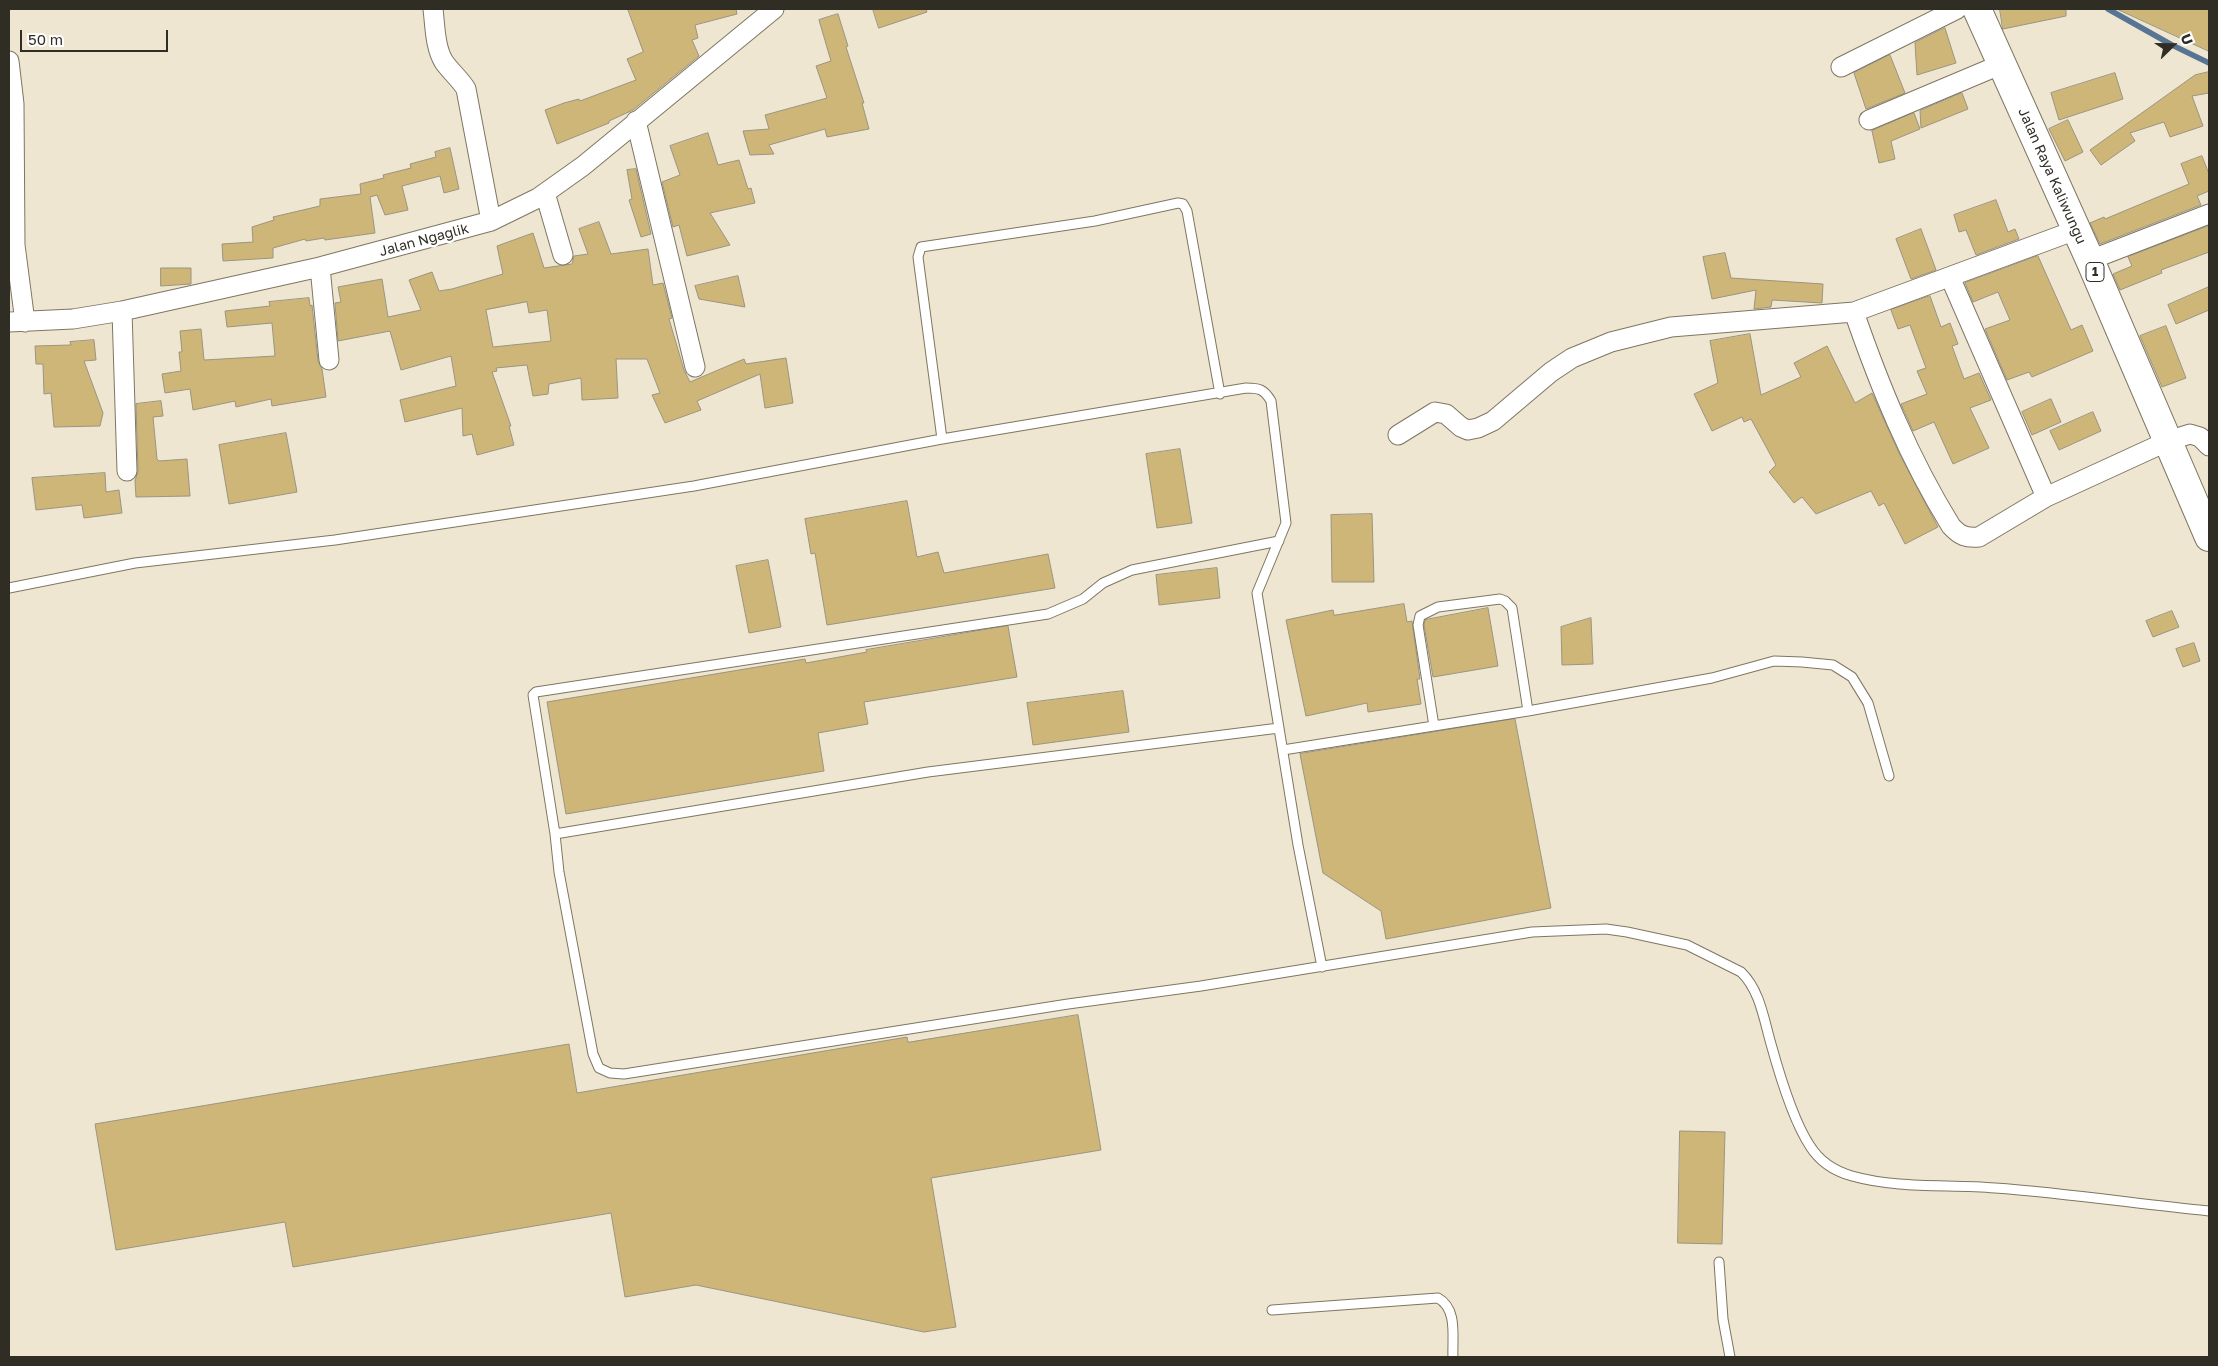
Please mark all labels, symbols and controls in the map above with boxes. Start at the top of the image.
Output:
scale bar [22,20,170,52]
north arrow [2148,20,2198,70]
text: 50 m [28,30,63,48]
text: U [2178,31,2197,47]
street label: Jalan Raya Kaliwungu [2014,105,2090,247]
street label: Jalan Ngaglik [377,220,471,260]
road number: 1 [2086,262,2104,282]

